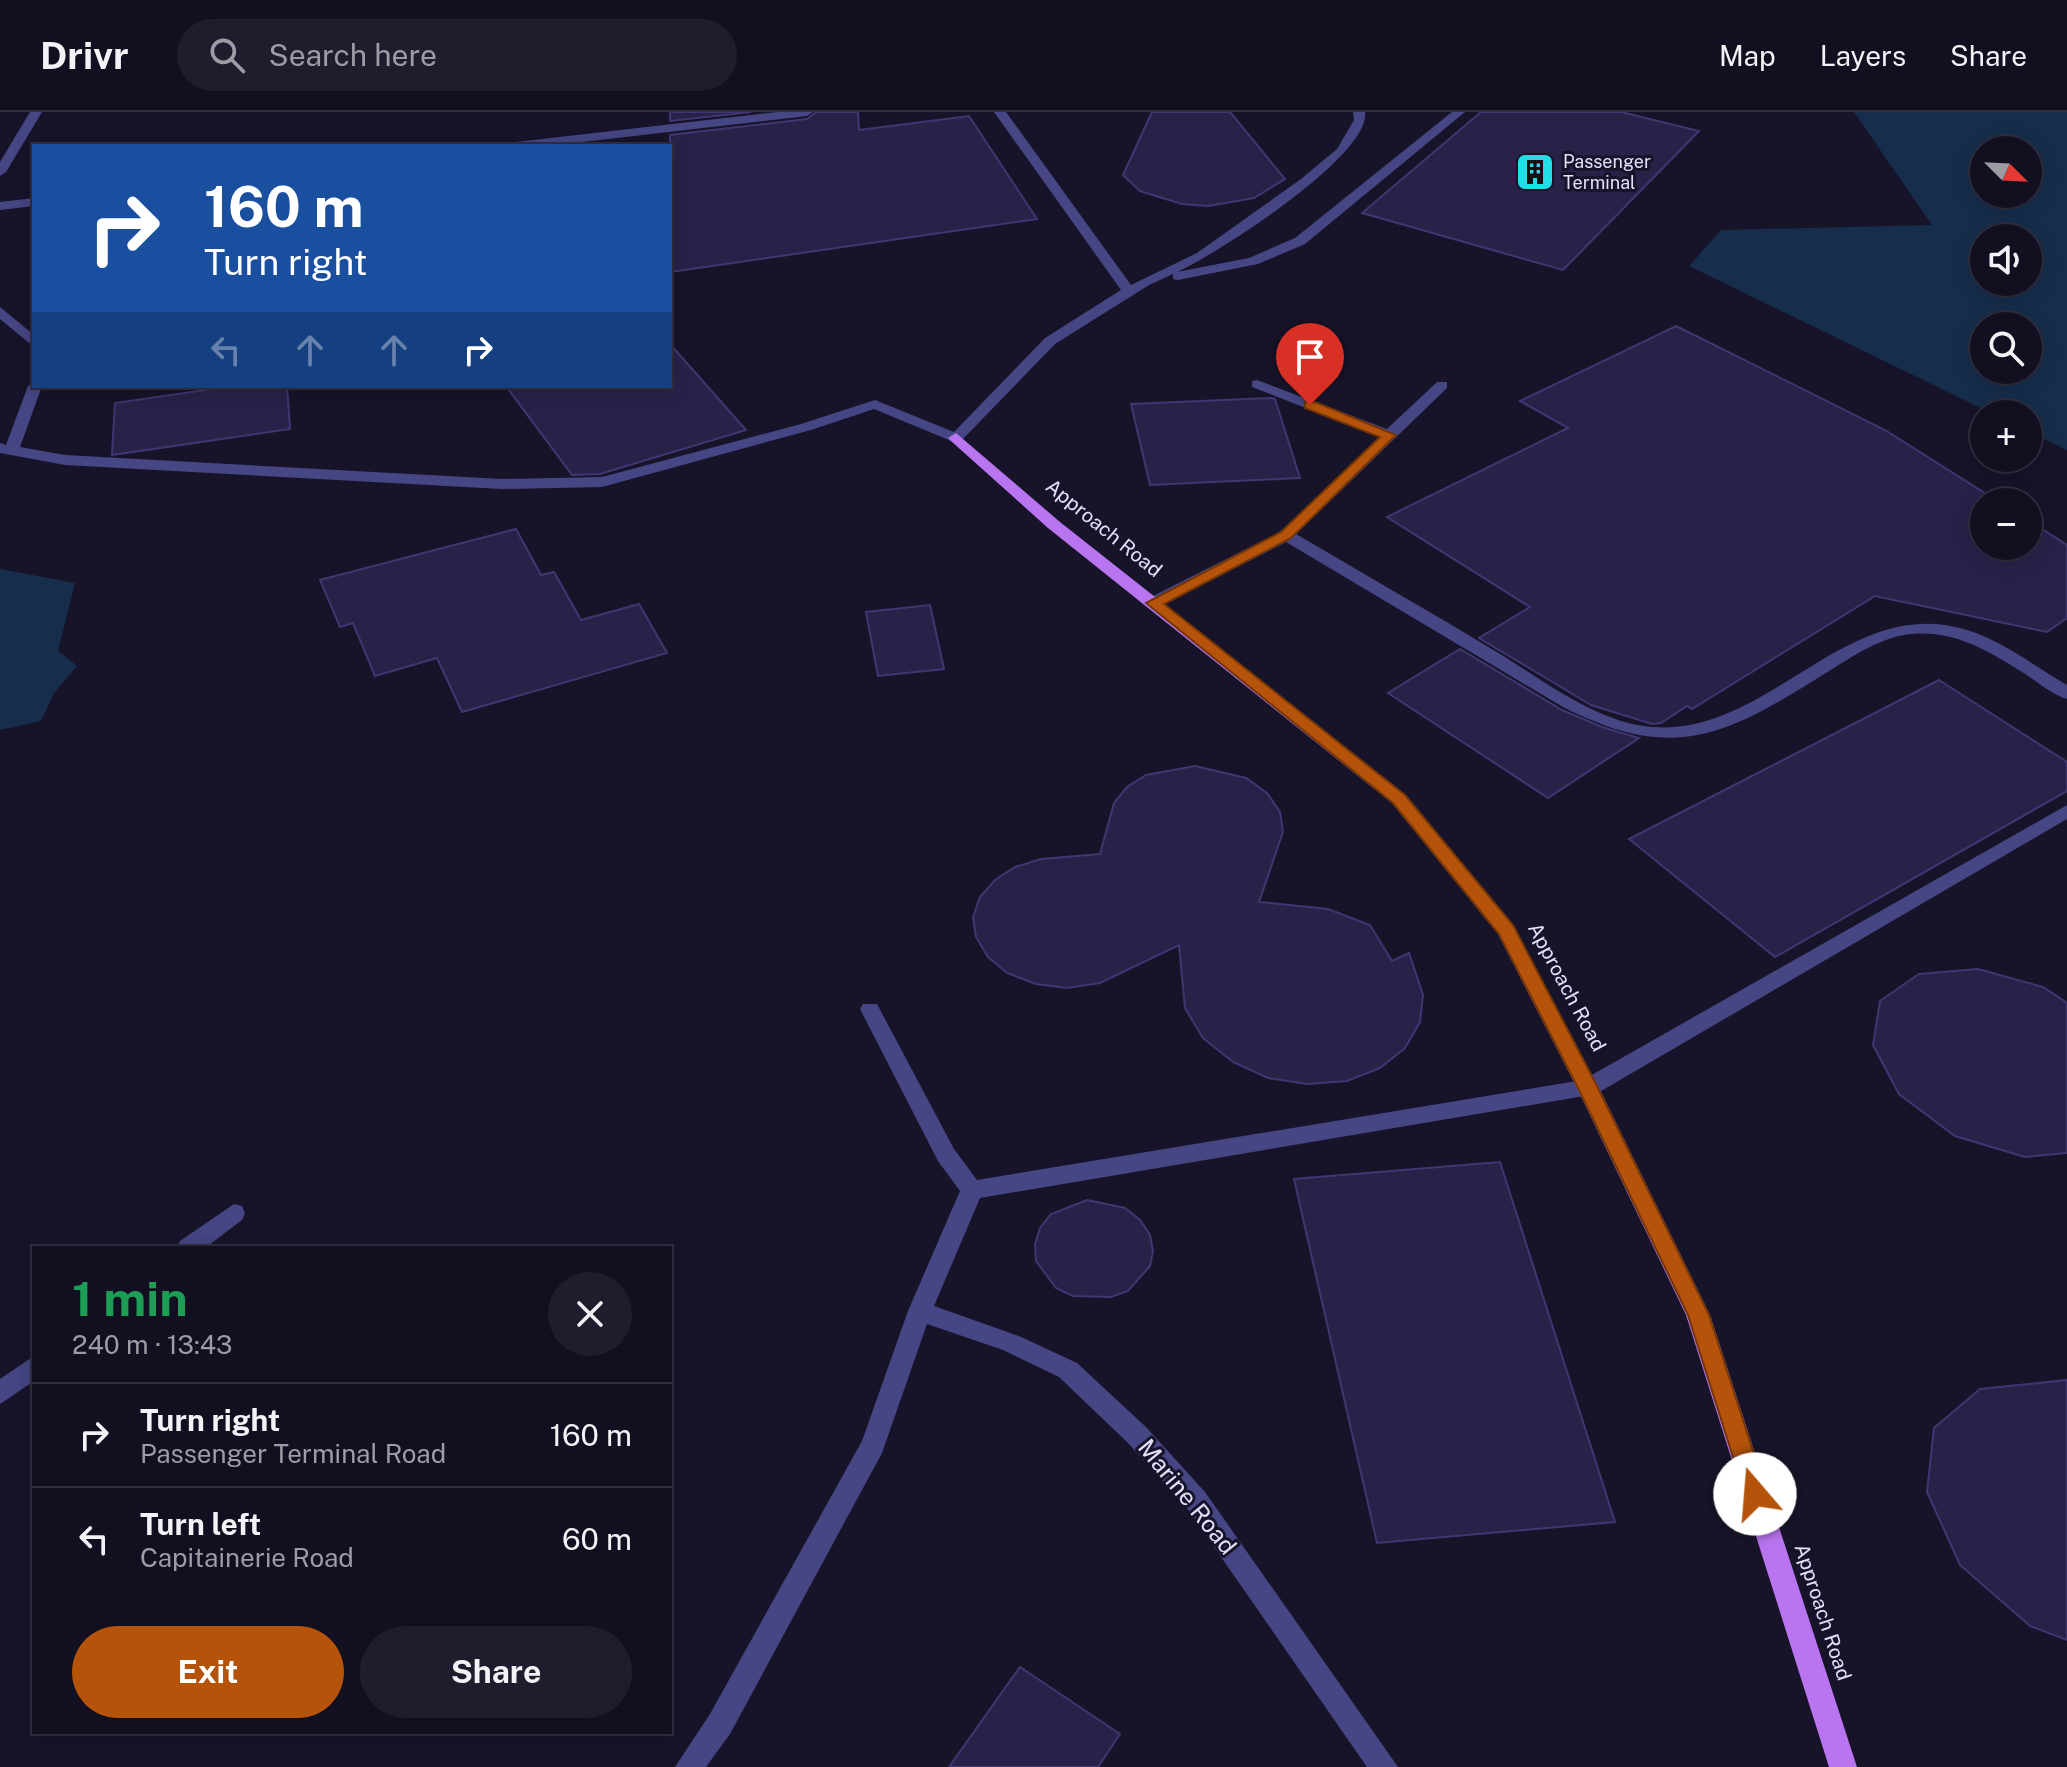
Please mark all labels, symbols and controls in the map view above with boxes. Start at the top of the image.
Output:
search box [177,19,737,91]
text: Drivr [40,33,129,78]
icon: search [205,33,249,77]
text: Search here [269,37,437,73]
text: Map [1719,39,1776,72]
text: Layers [1820,39,1906,72]
text: Share [1950,39,2027,72]
north arrow [1970,136,2042,208]
map controls [1970,136,2042,560]
building icon: Passenger Terminal [1514,151,1556,193]
place label: Passenger Terminal [1563,151,1651,193]
text: 160 m [204,174,364,240]
icon: right [72,176,176,280]
button: sound [1970,224,2042,296]
text: Turn right [204,241,367,283]
button: search [1970,312,2042,384]
pin [1276,323,1344,405]
icon: left [204,328,248,372]
icon: ahead [288,328,332,372]
icon: ahead [372,328,416,372]
icon: right [456,328,500,372]
icon: arrive [1288,335,1332,379]
button: + [1970,400,2042,472]
street label: Approach Road [1041,474,1167,582]
button: − [1970,488,2042,560]
street label: Approach Road [1523,918,1611,1056]
text: 1 min [72,1270,188,1327]
button: close [548,1272,632,1356]
text: 240 m · 13:43 [72,1329,232,1360]
text: Turn right [140,1402,280,1438]
icon: right [72,1413,116,1457]
text: 160 m [550,1417,632,1453]
street label: Marine Road [1133,1433,1243,1560]
text: Passenger Terminal Road [140,1438,446,1469]
position arrow [1713,1452,1797,1536]
text: Turn left [140,1506,261,1542]
icon: left [72,1517,116,1561]
text: 60 m [562,1521,632,1557]
street label: Approach Road [1790,1541,1856,1683]
text: Capitainerie Road [140,1542,354,1573]
button: Exit [72,1626,344,1718]
button: Share [360,1626,632,1718]

